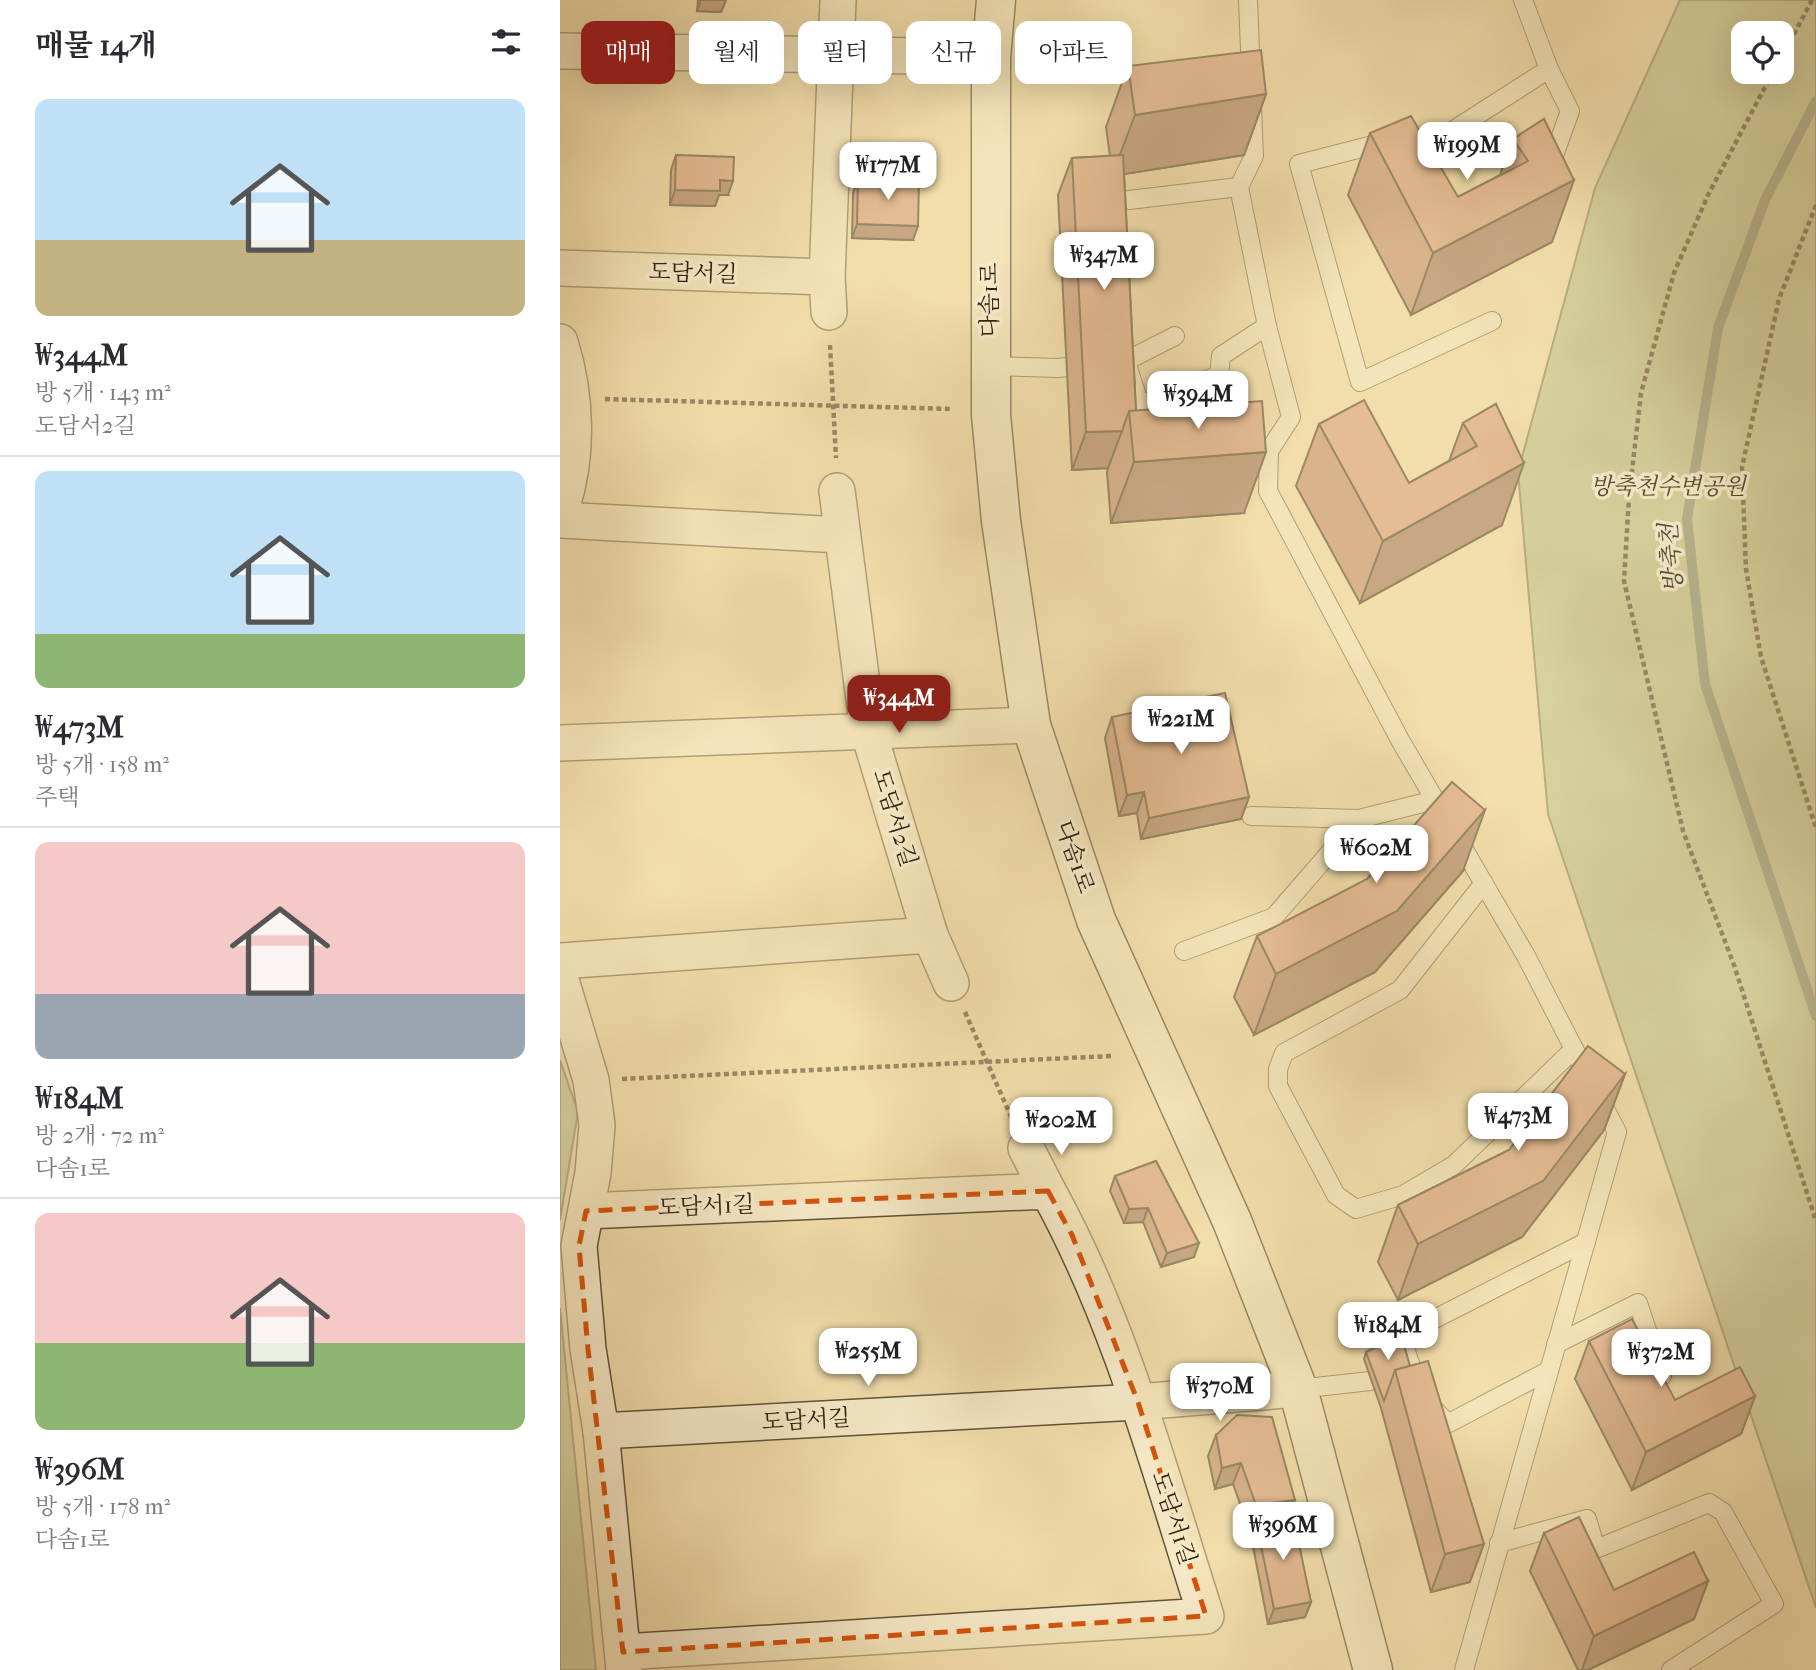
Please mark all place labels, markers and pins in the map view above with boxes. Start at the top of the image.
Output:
pin: ₩199M [1418,122,1516,182]
pin: ₩177M [839,142,937,202]
pin: ₩347M [1055,232,1153,292]
pin: ₩394M [1149,372,1247,431]
pin: ₩344M [850,676,948,735]
pin: ₩221M [1132,696,1230,756]
pin: ₩602M [1327,826,1425,885]
pin: ₩473M [1469,1094,1567,1153]
pin: ₩202M [1012,1098,1110,1157]
pin: ₩184M [1339,1302,1437,1362]
pin: ₩255M [819,1328,917,1388]
pin: ₩372M [1612,1330,1710,1389]
pin: ₩370M [1171,1364,1269,1423]
pin: ₩396M [1234,1502,1332,1562]

